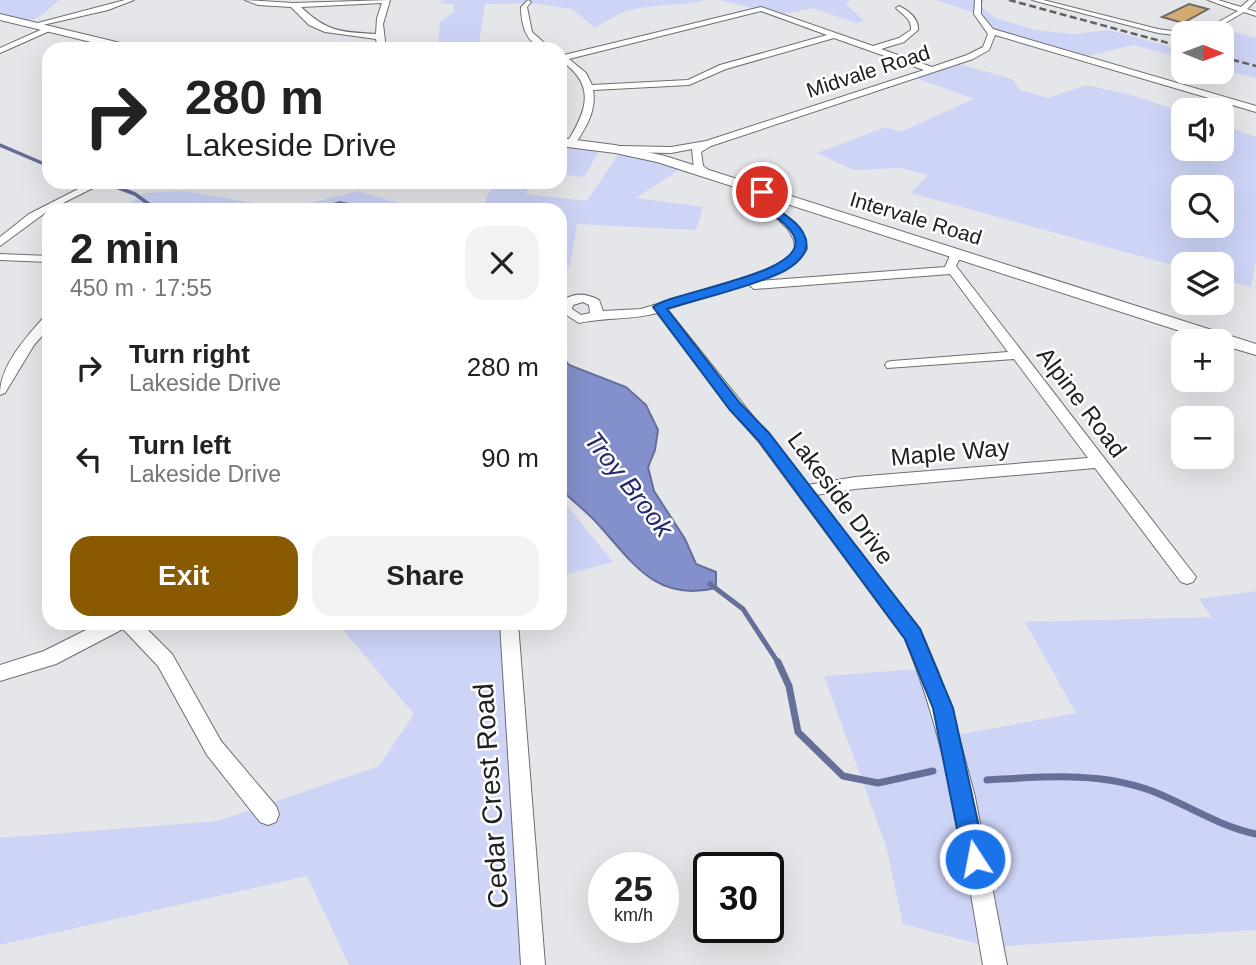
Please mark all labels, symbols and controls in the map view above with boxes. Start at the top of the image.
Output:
north arrow [1171,21,1234,84]
map controls [1171,21,1234,469]
street label: Midvale Road [803,40,933,102]
icon: right [70,70,161,161]
text: 280 m [185,70,324,124]
button: sound [1171,98,1234,161]
text: Lakeside Drive [185,127,397,163]
pin [732,162,792,222]
icon: arrive [743,173,781,211]
button: search [1171,175,1234,238]
street label: Intervale Road [847,187,985,249]
text: 2 min [70,225,180,272]
button: close [465,226,539,300]
button: layers [1171,252,1234,315]
text: 450 m · 17:55 [70,275,212,301]
button: + [1171,329,1234,392]
text: Turn right [129,339,250,369]
street label: Alpine Road [1032,342,1132,462]
icon: right [70,349,108,387]
text: 280 m [467,352,539,382]
text: Lakeside Drive [129,370,281,396]
button: − [1171,406,1234,469]
water label: Troy Brook [579,425,681,544]
street label: Lakeside Drive [782,426,900,570]
text: Turn left [129,430,231,460]
street label: Maple Way [889,433,1011,471]
icon: left [70,440,108,478]
text: 90 m [481,443,539,473]
text: Lakeside Drive [129,461,281,487]
button: Exit [70,536,298,616]
button: Share [312,536,539,616]
street label: Cedar Crest Road [468,682,514,910]
position arrow [938,822,1012,896]
speed limit sign: 30 [693,852,784,943]
text: 25 [614,869,653,908]
text: km/h [614,905,653,925]

